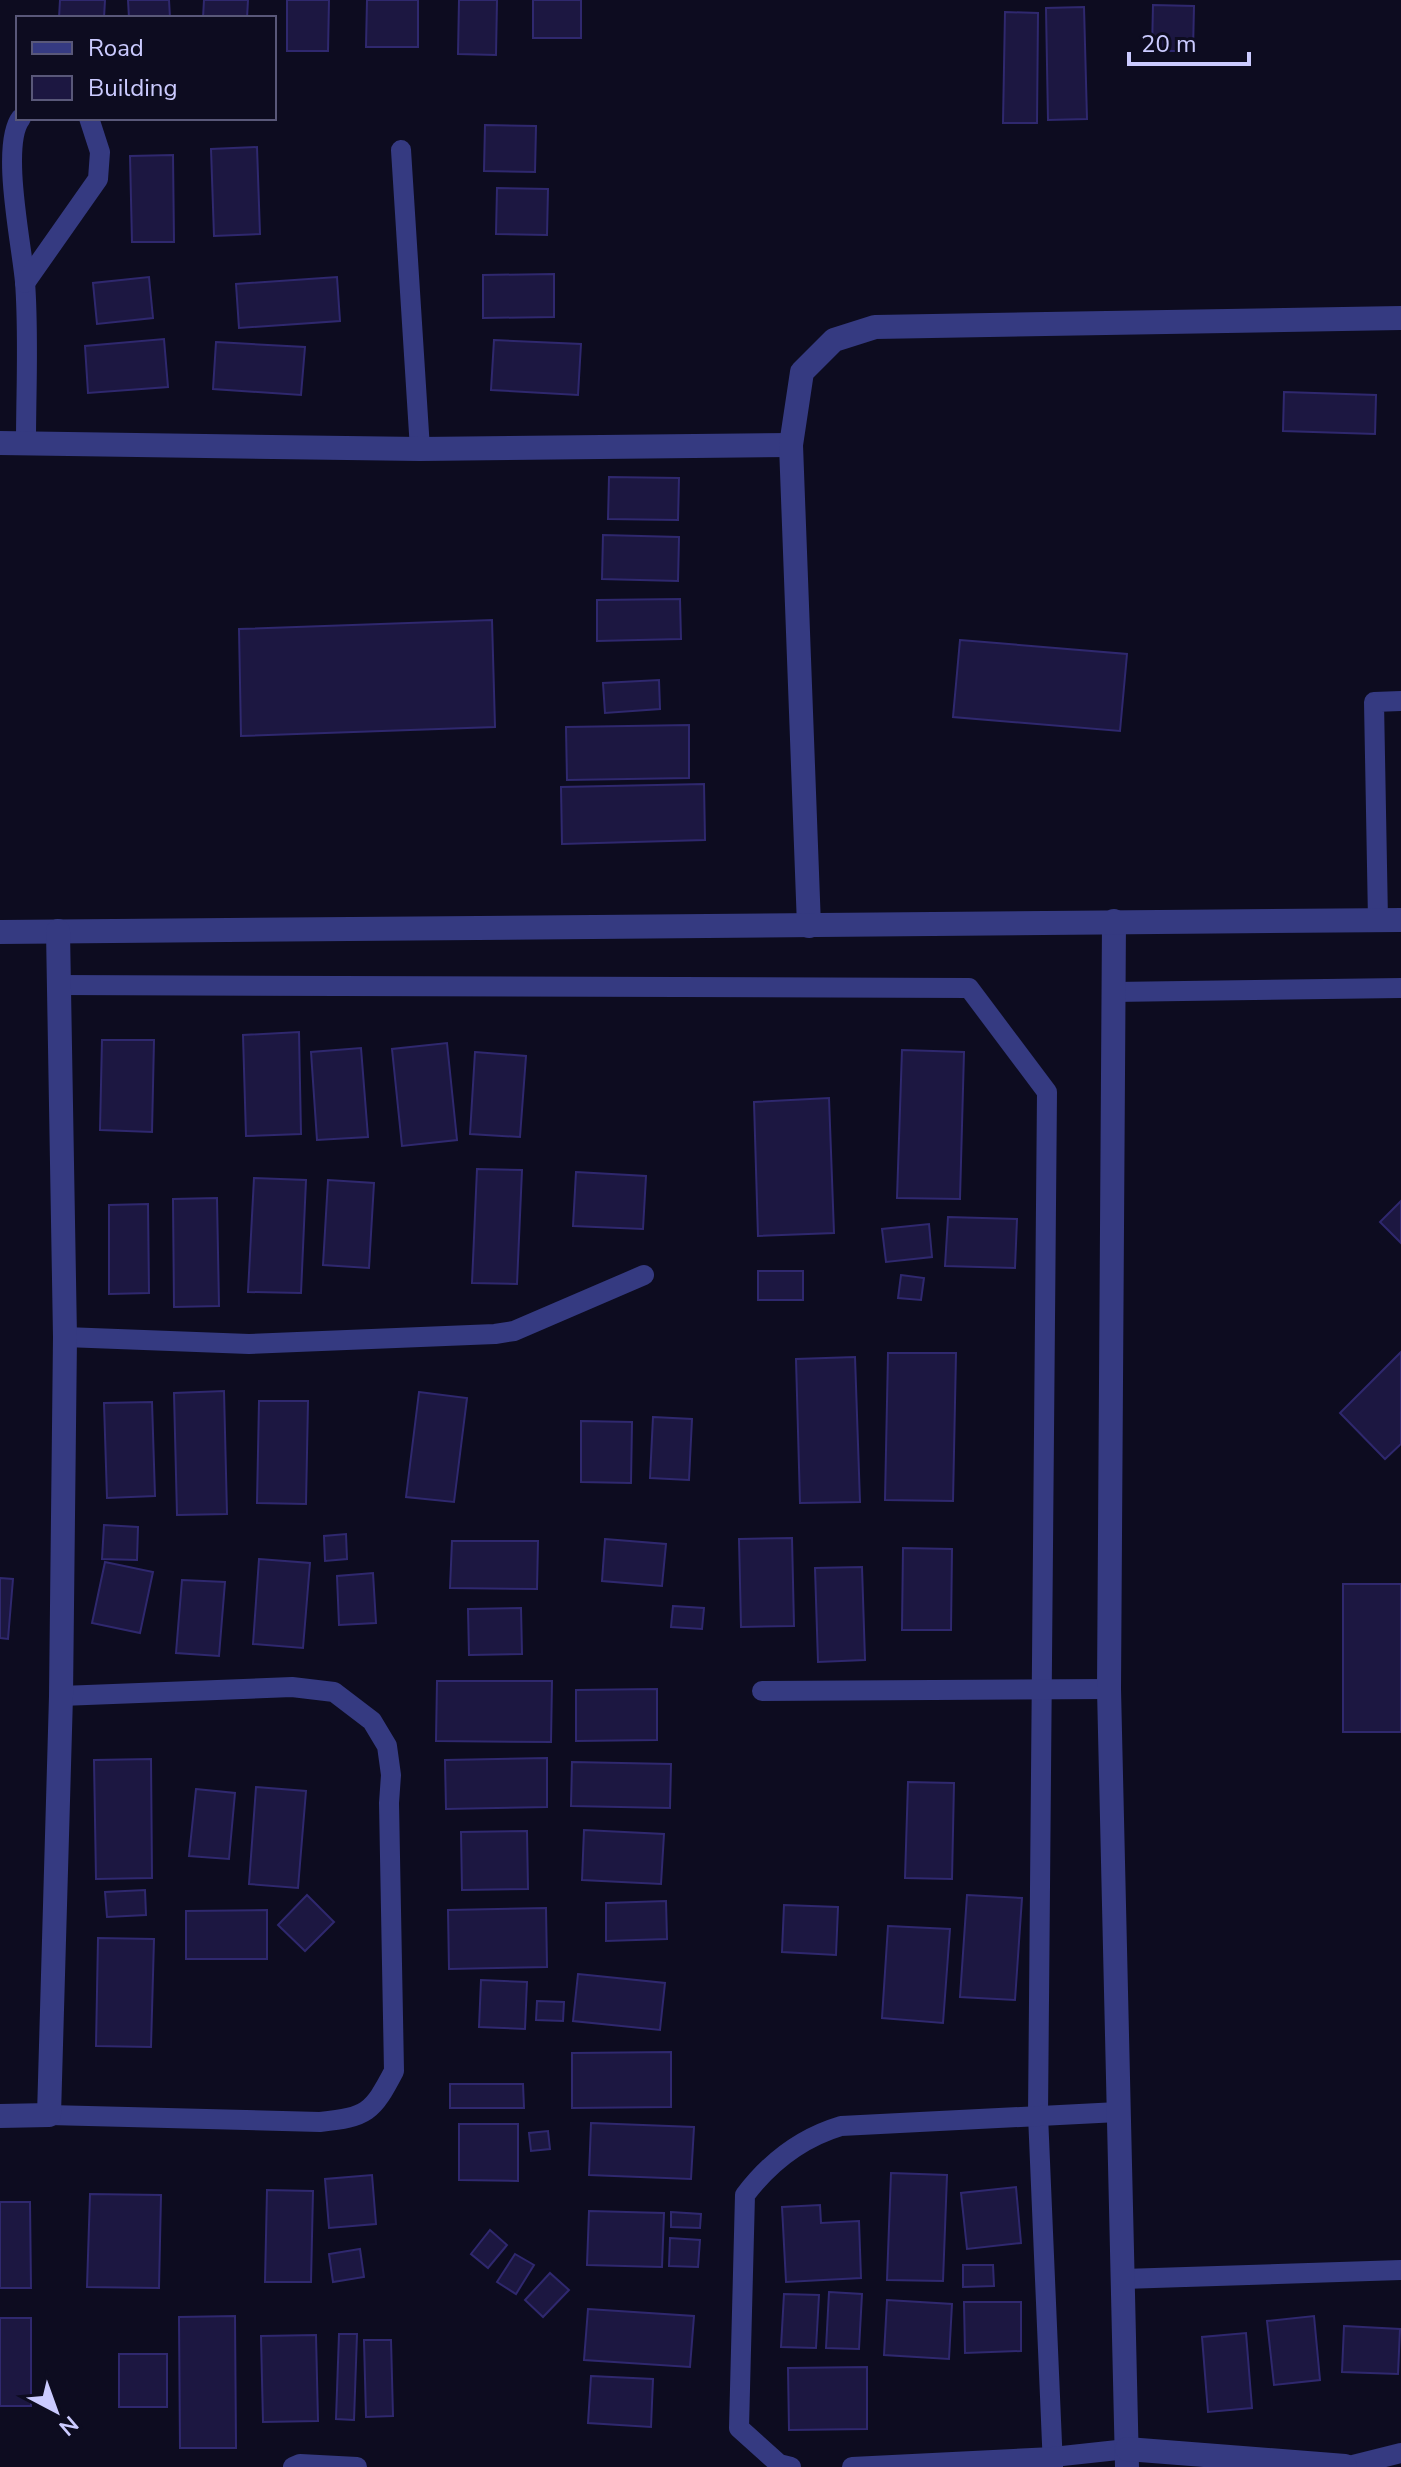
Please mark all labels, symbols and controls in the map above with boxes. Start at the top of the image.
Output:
legend [16,16,276,120]
scale bar [1129,16,1249,66]
text: 20 m [1141,28,1197,60]
text: Road [88,32,144,64]
text: Building [88,72,178,104]
north arrow [16,2371,96,2451]
text: N [52,2409,85,2442]

